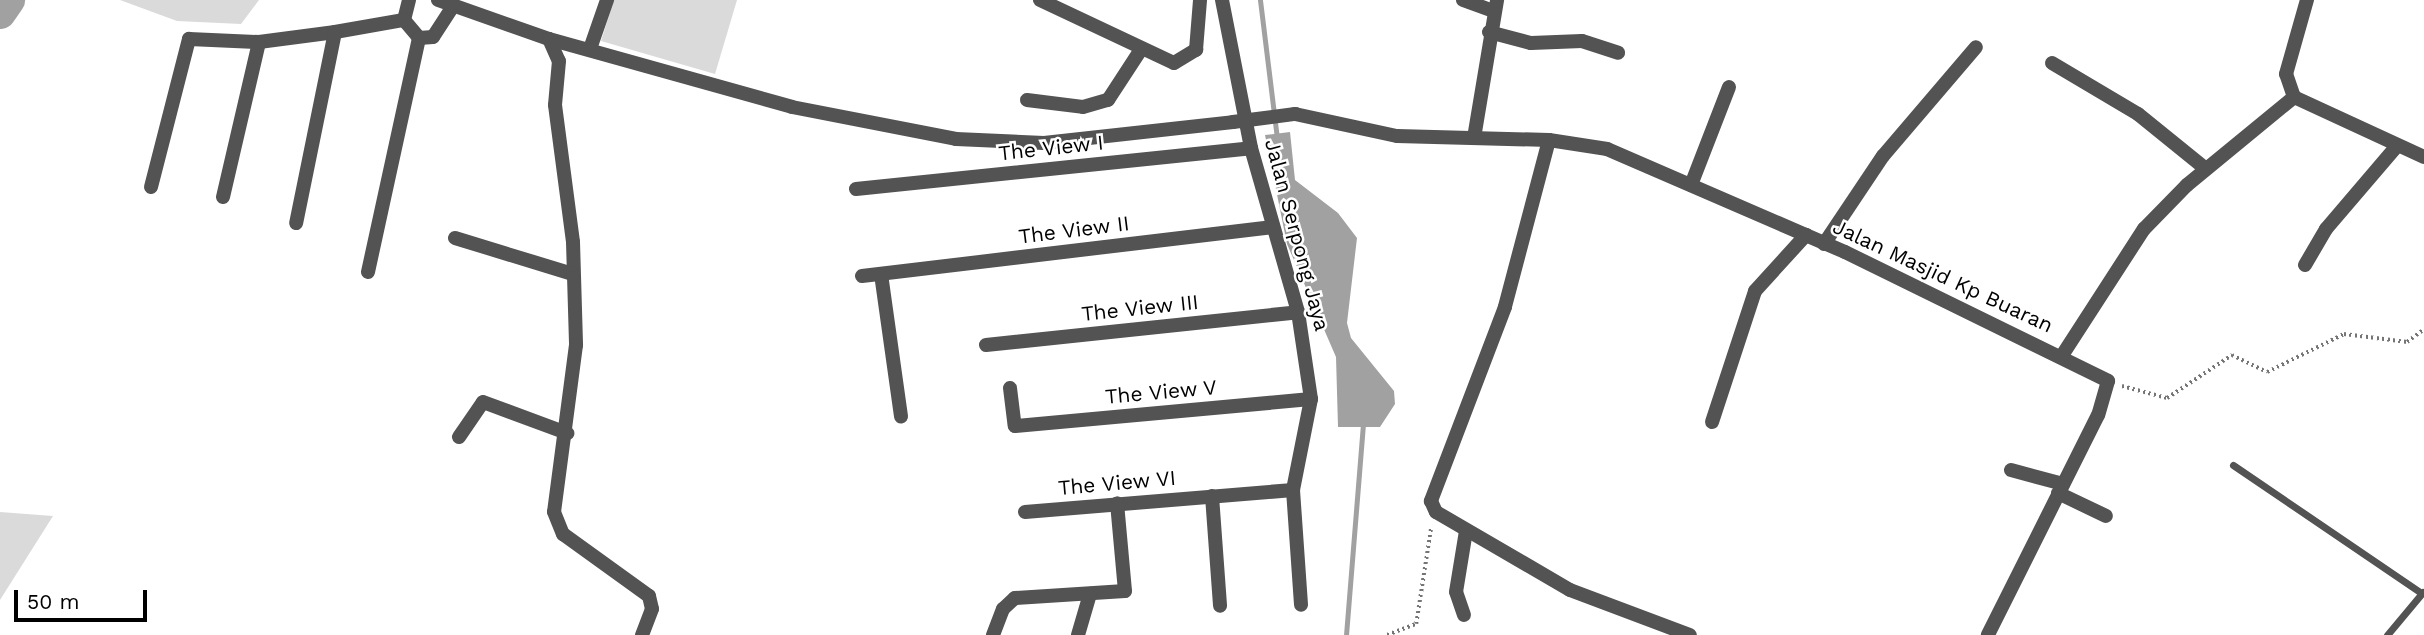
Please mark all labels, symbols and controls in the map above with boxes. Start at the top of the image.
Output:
street label: The View I [997,130,1105,166]
street label: Jalan Serpong Jaya [1259,136,1335,334]
street label: The View II [1017,211,1131,249]
street label: Jalan Masjid Kp Buaran [1829,214,2057,338]
street label: The View III [1080,289,1200,327]
street label: The View V [1103,374,1219,410]
street label: The View VI [1056,465,1178,501]
scale bar [18,576,150,620]
text: 50 m [27,589,79,614]

